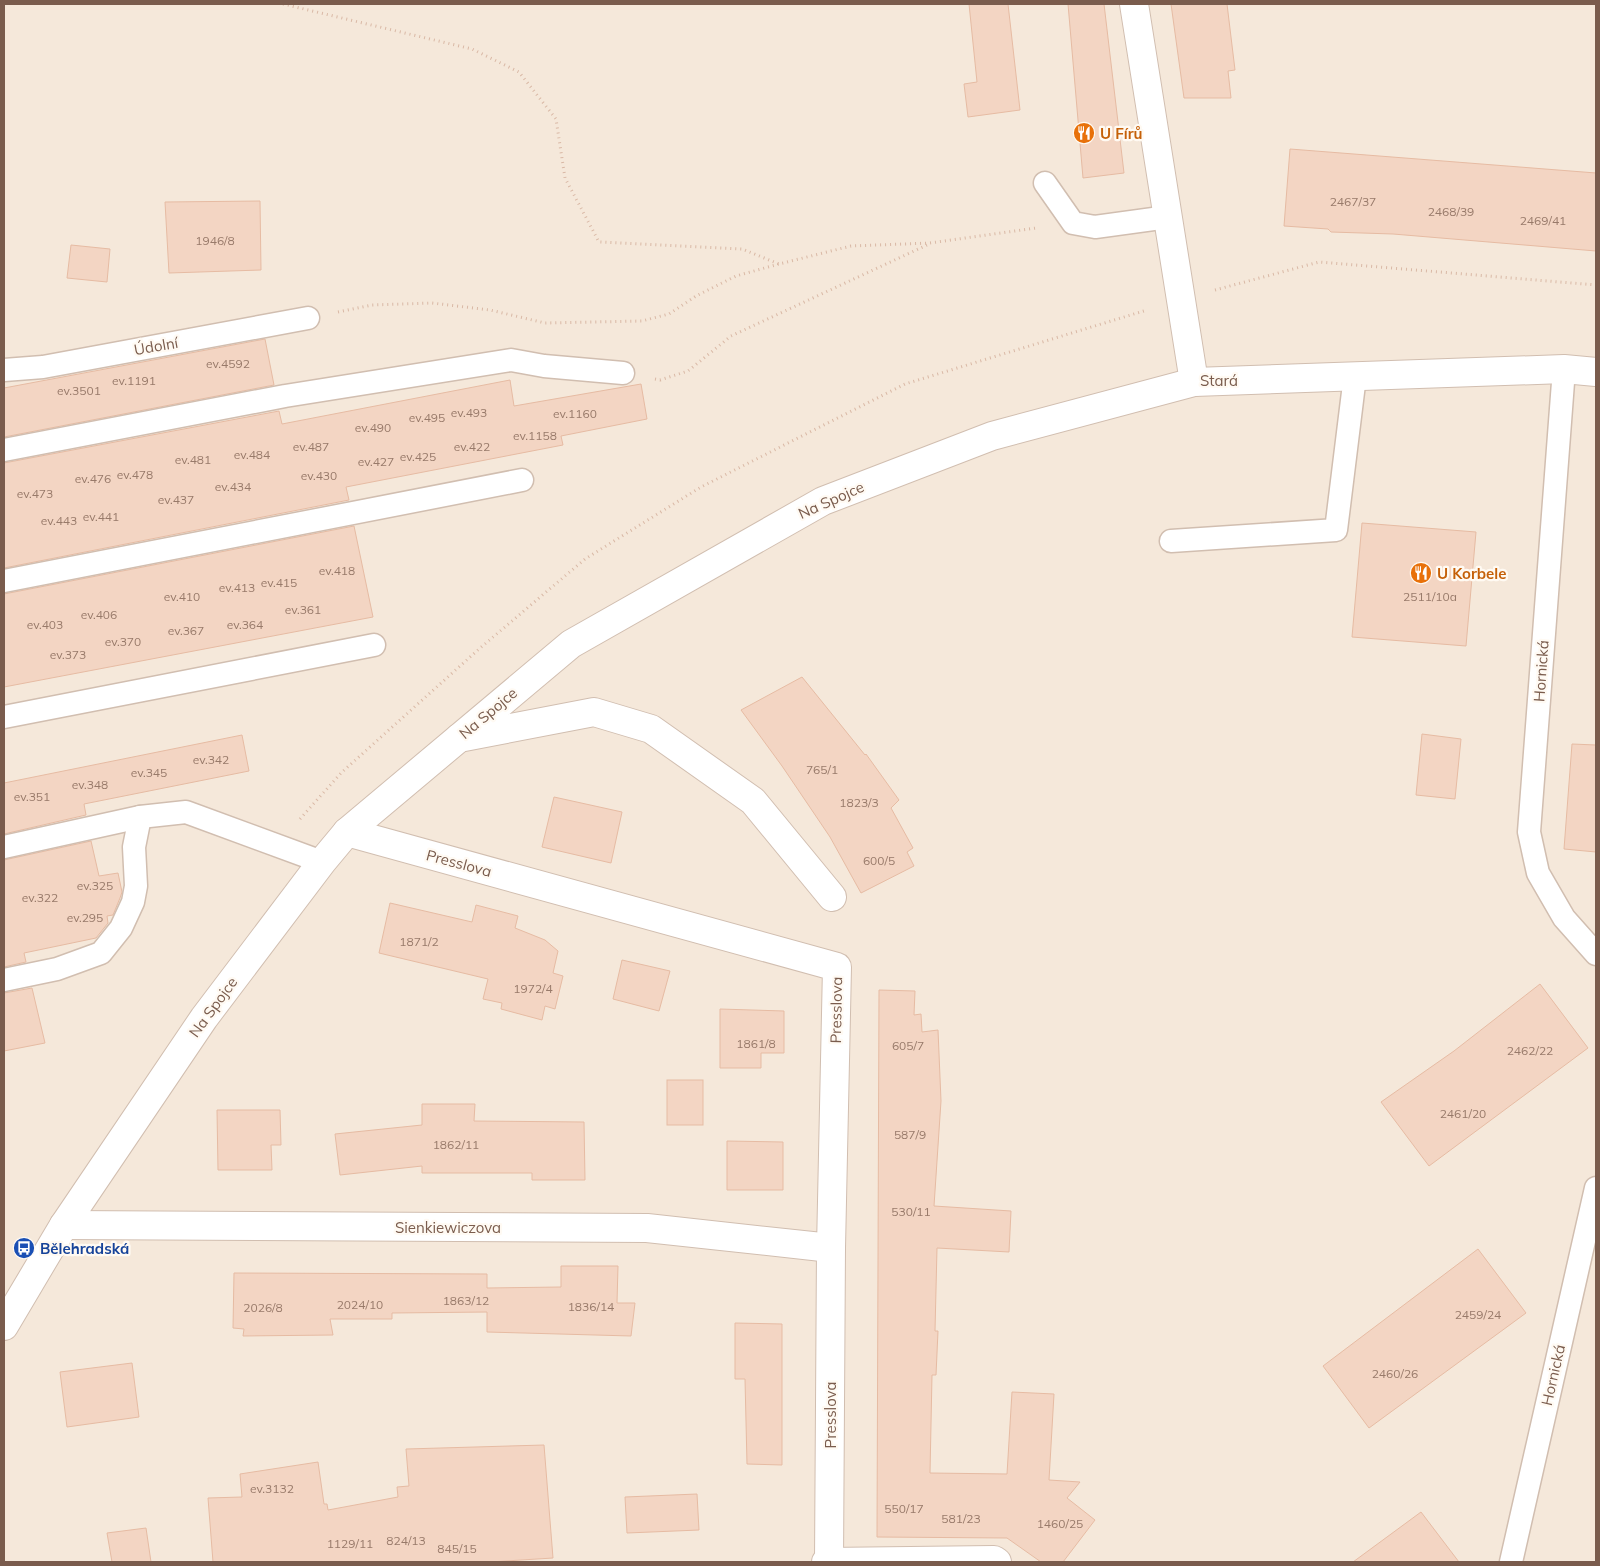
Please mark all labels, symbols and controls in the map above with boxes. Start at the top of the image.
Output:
restaurant icon: U Fírů [1072,121,1096,145]
place label: U Fírů [1100,124,1143,143]
house number: 2467/37 [1330,194,1376,209]
house number: 2468/39 [1428,204,1474,219]
house number: 2469/41 [1520,213,1566,228]
house number: 1946/8 [195,233,235,248]
street label: Údolní [132,333,181,359]
house number: ev.4592 [206,356,250,371]
street label: Stará [1200,371,1238,390]
house number: ev.1191 [112,373,156,388]
house number: ev.3501 [57,383,101,398]
house number: ev.493 [451,405,487,420]
house number: ev.1160 [553,406,597,421]
house number: ev.495 [409,410,445,425]
house number: ev.490 [355,420,391,435]
house number: ev.1158 [513,428,557,443]
house number: ev.487 [293,439,329,454]
house number: ev.422 [454,439,490,454]
house number: ev.484 [234,447,270,462]
house number: ev.425 [400,449,436,464]
house number: ev.481 [175,452,211,467]
house number: ev.427 [358,454,394,469]
house number: ev.478 [117,467,153,482]
house number: ev.430 [301,468,337,483]
house number: ev.476 [75,471,111,486]
street label: Na Spojce [795,477,867,523]
house number: ev.434 [215,479,251,494]
house number: ev.473 [17,486,53,501]
house number: ev.437 [158,492,194,507]
house number: ev.441 [83,509,119,524]
house number: ev.443 [41,513,77,528]
restaurant icon: U Korbele [1409,561,1433,585]
house number: ev.418 [319,563,355,578]
place label: U Korbele [1437,564,1506,583]
house number: ev.415 [261,575,297,590]
house number: ev.413 [219,580,255,595]
house number: ev.410 [164,589,200,604]
house number: 2511/10a [1403,589,1457,604]
house number: ev.361 [285,602,321,617]
house number: ev.406 [81,607,117,622]
house number: ev.403 [27,617,63,632]
house number: ev.364 [227,617,263,632]
house number: ev.367 [168,623,204,638]
house number: ev.370 [105,634,141,649]
street label: Hornická [1529,639,1553,703]
house number: ev.373 [50,647,86,662]
street label: Na Spojce [455,683,521,743]
house number: ev.342 [193,752,229,767]
house number: 765/1 [806,762,838,777]
house number: ev.345 [131,765,167,780]
house number: ev.348 [72,777,108,792]
house number: ev.351 [14,789,50,804]
house number: 1823/3 [839,795,879,810]
street label: Presslova [424,845,494,881]
house number: 600/5 [863,853,895,868]
house number: ev.325 [77,878,113,893]
house number: ev.322 [22,890,58,905]
house number: ev.295 [67,910,103,925]
house number: 1871/2 [399,934,439,949]
street label: Na Spojce [185,973,241,1041]
street label: Presslova [826,976,846,1044]
house number: 1972/4 [513,981,553,996]
house number: 1861/8 [736,1036,776,1051]
house number: 605/7 [892,1038,924,1053]
house number: 2462/22 [1507,1043,1553,1058]
house number: 2461/20 [1440,1106,1486,1121]
house number: 587/9 [894,1127,926,1142]
house number: 1862/11 [433,1137,479,1152]
house number: 530/11 [891,1204,931,1219]
street label: Sienkiewiczova [395,1218,501,1237]
bus stop icon: Bělehradská [12,1236,36,1260]
place label: Bělehradská [40,1239,129,1258]
house number: 1863/12 [443,1293,489,1308]
house number: 2024/10 [337,1297,383,1312]
house number: 1836/14 [568,1299,614,1314]
house number: 2026/8 [243,1300,283,1315]
house number: 2459/24 [1455,1307,1501,1322]
street label: Hornická [1537,1343,1569,1407]
house number: 2460/26 [1372,1366,1418,1381]
street label: Presslova [821,1382,840,1448]
house number: ev.3132 [250,1481,294,1496]
house number: 550/17 [884,1501,924,1516]
house number: 581/23 [941,1511,981,1526]
house number: 1460/25 [1037,1516,1083,1531]
house number: 824/13 [386,1533,426,1548]
house number: 1129/11 [327,1536,373,1551]
house number: 845/15 [437,1541,477,1556]

